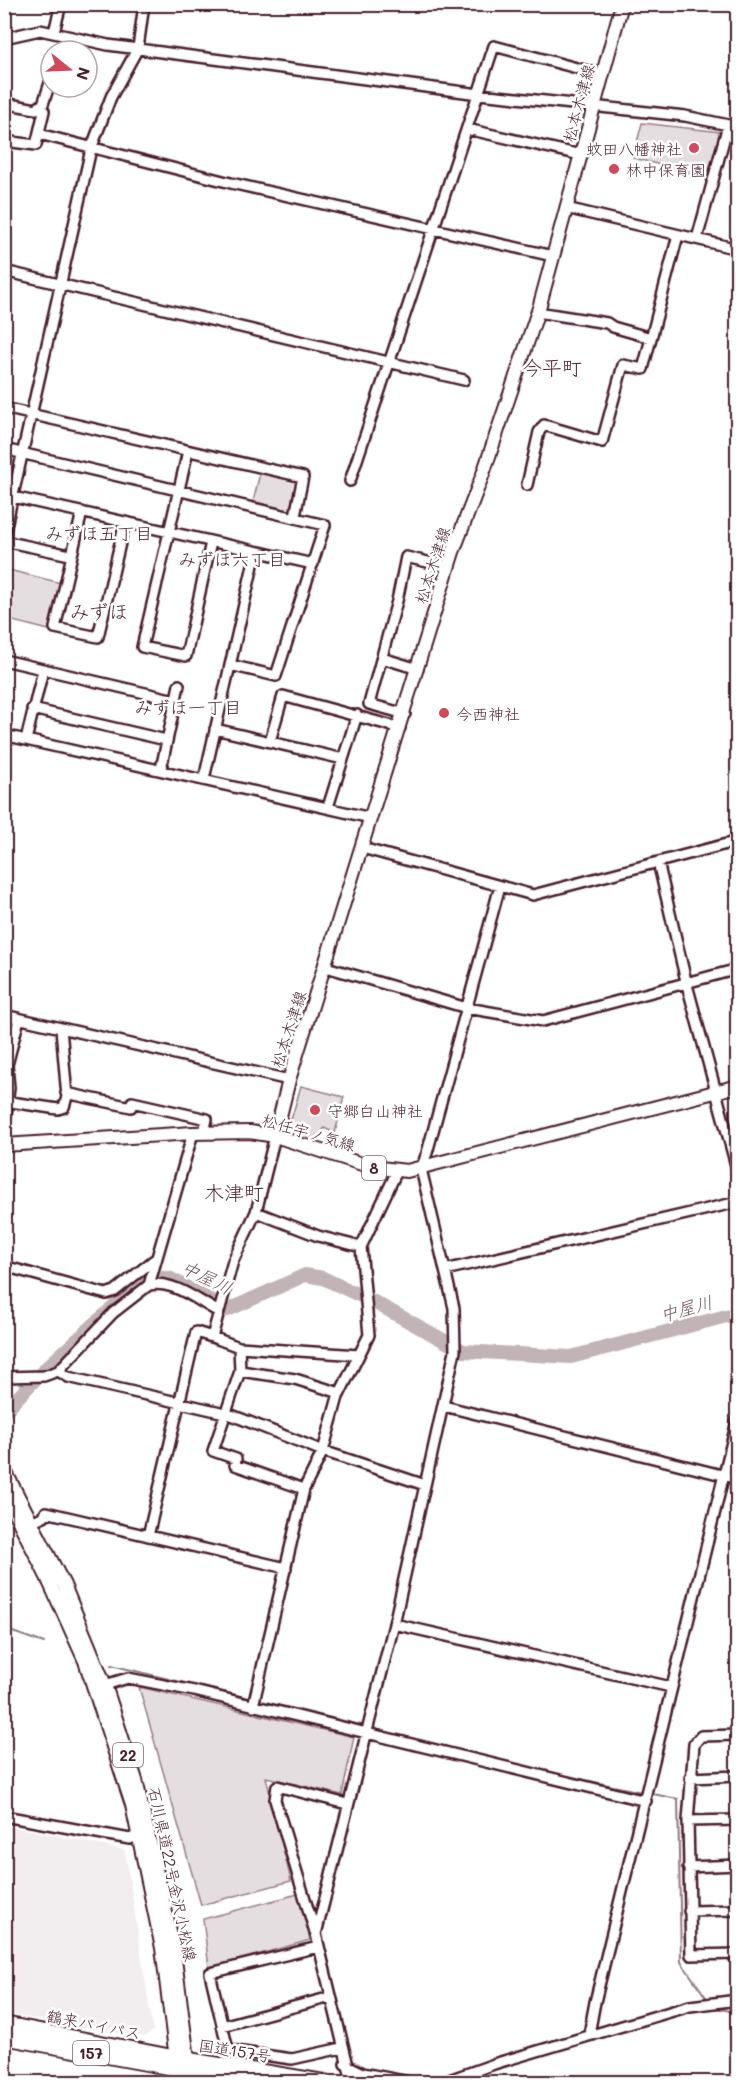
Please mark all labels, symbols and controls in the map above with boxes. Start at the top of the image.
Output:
north arrow [39,39,99,99]
street label: 松本木津線 [558,62,598,144]
text: N [72,65,96,83]
place label: 蚊田八幡神社 [586,138,682,159]
marker: 蚊田八幡神社 [687,141,701,155]
place label: 林中保育園 [626,159,706,180]
marker: 林中保育園 [607,162,621,176]
district label: 今平町 [522,354,582,380]
district label: みずほ五丁目 [45,521,153,545]
street label: 松本木津線 [410,524,454,606]
district label: みずほ六丁目 [178,547,286,571]
district label: みずほ [69,598,129,624]
district label: みずほ一丁目 [134,695,242,719]
place label: 今西神社 [456,703,520,724]
marker: 今西神社 [437,706,451,720]
street label: 松本木津線 [266,988,310,1070]
place label: 守郷白山神社 [327,1100,423,1121]
marker: 守郷白山神社 [308,1103,322,1117]
street label: 松任宇ノ気線 [260,1109,358,1155]
road number: 8 [362,1156,386,1180]
district label: 木津町 [204,1179,264,1205]
water label: 中屋川 [177,1254,237,1300]
water label: 中屋川 [657,1289,715,1327]
road number: 22 [113,1743,143,1767]
street label: 石川県道22号金沢小松線 [144,1785,202,1963]
street label: 鶴来バイパス [45,2005,143,2043]
street label: 国道157号 [197,2034,273,2066]
road number: 157 [73,2041,109,2065]

